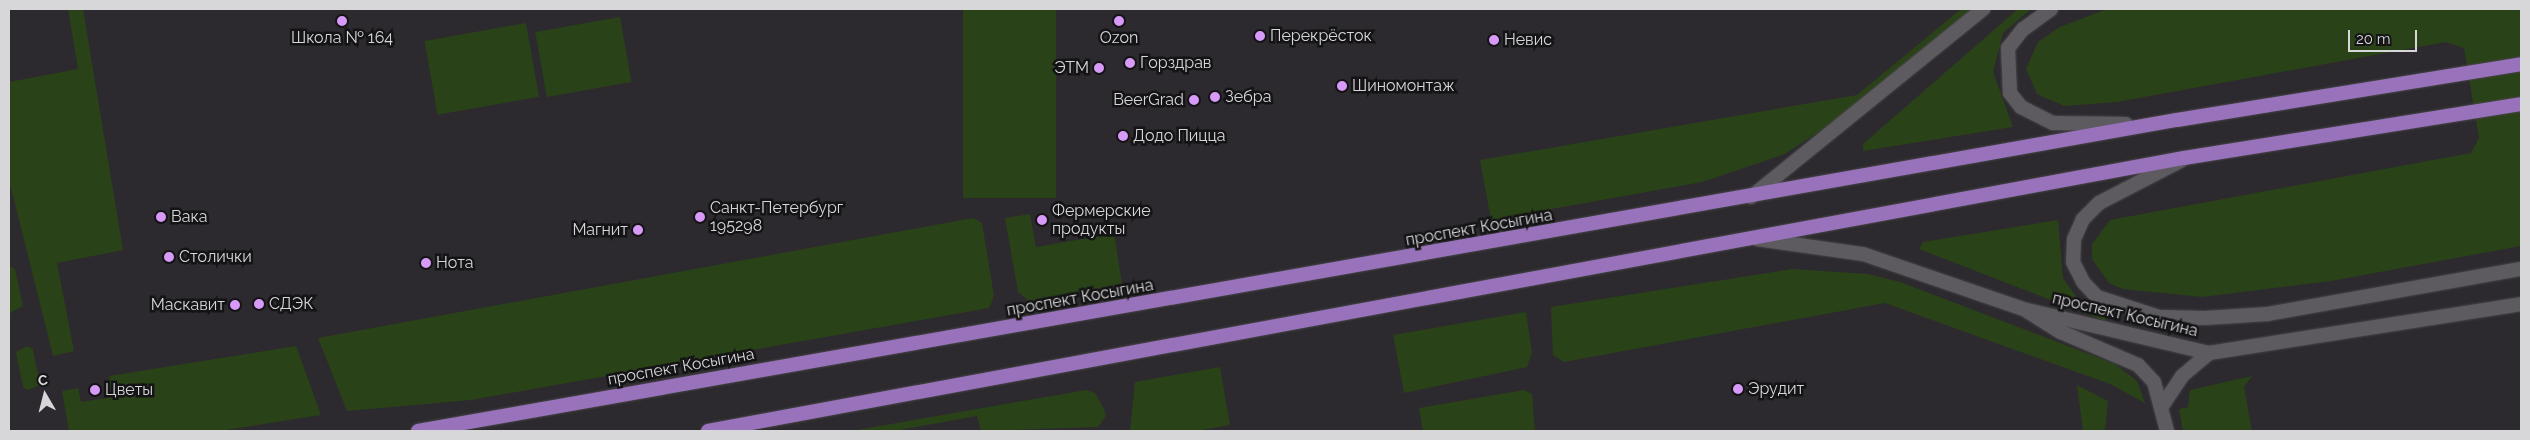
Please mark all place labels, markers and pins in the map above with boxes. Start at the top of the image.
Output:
marker: Школа № 164 [336,15,348,27]
marker: Ozon [1113,15,1125,27]
place label: Перекрёсток [1270,26,1372,46]
place label: Школа № 164 [291,28,393,48]
place label: Ozon [1100,28,1138,48]
marker: Перекрёсток [1254,30,1266,42]
place label: Невис [1504,30,1552,50]
marker: Невис [1488,34,1500,46]
place label: Горздрав [1140,53,1211,73]
marker: Горздрав [1124,57,1136,69]
place label: ЭТМ [1054,58,1089,78]
marker: ЭТМ [1093,62,1105,74]
place label: Шиномонтаж [1352,76,1455,96]
marker: Шиномонтаж [1336,80,1348,92]
place label: Зебра [1225,87,1271,107]
place label: BeerGrad [1113,90,1184,110]
marker: Зебра [1209,91,1221,103]
marker: BeerGrad [1188,94,1200,106]
place label: Додо Пицца [1133,126,1226,146]
marker: Додо Пицца [1117,130,1129,142]
place label: Санкт-Петербург 195298 [710,198,843,236]
place label: Фермерские продукты [1052,201,1151,239]
place label: Вака [171,207,207,227]
marker: Вака [155,211,167,223]
marker: Санкт-Петербург 195298 [694,211,706,223]
marker: Фермерские продукты [1036,214,1048,226]
place label: Магнит [572,220,628,240]
marker: Магнит [632,224,644,236]
place label: Столички [179,247,252,267]
marker: Столички [163,251,175,263]
place label: Нота [436,253,473,273]
marker: Нота [420,257,432,269]
place label: СДЭК [269,294,313,314]
place label: Маскавит [151,295,225,315]
marker: СДЭК [253,298,265,310]
marker: Маскавит [229,299,241,311]
place label: Эрудит [1748,379,1804,399]
place label: Цветы [105,380,153,400]
marker: Эрудит [1732,383,1744,395]
marker: Цветы [89,384,101,396]

